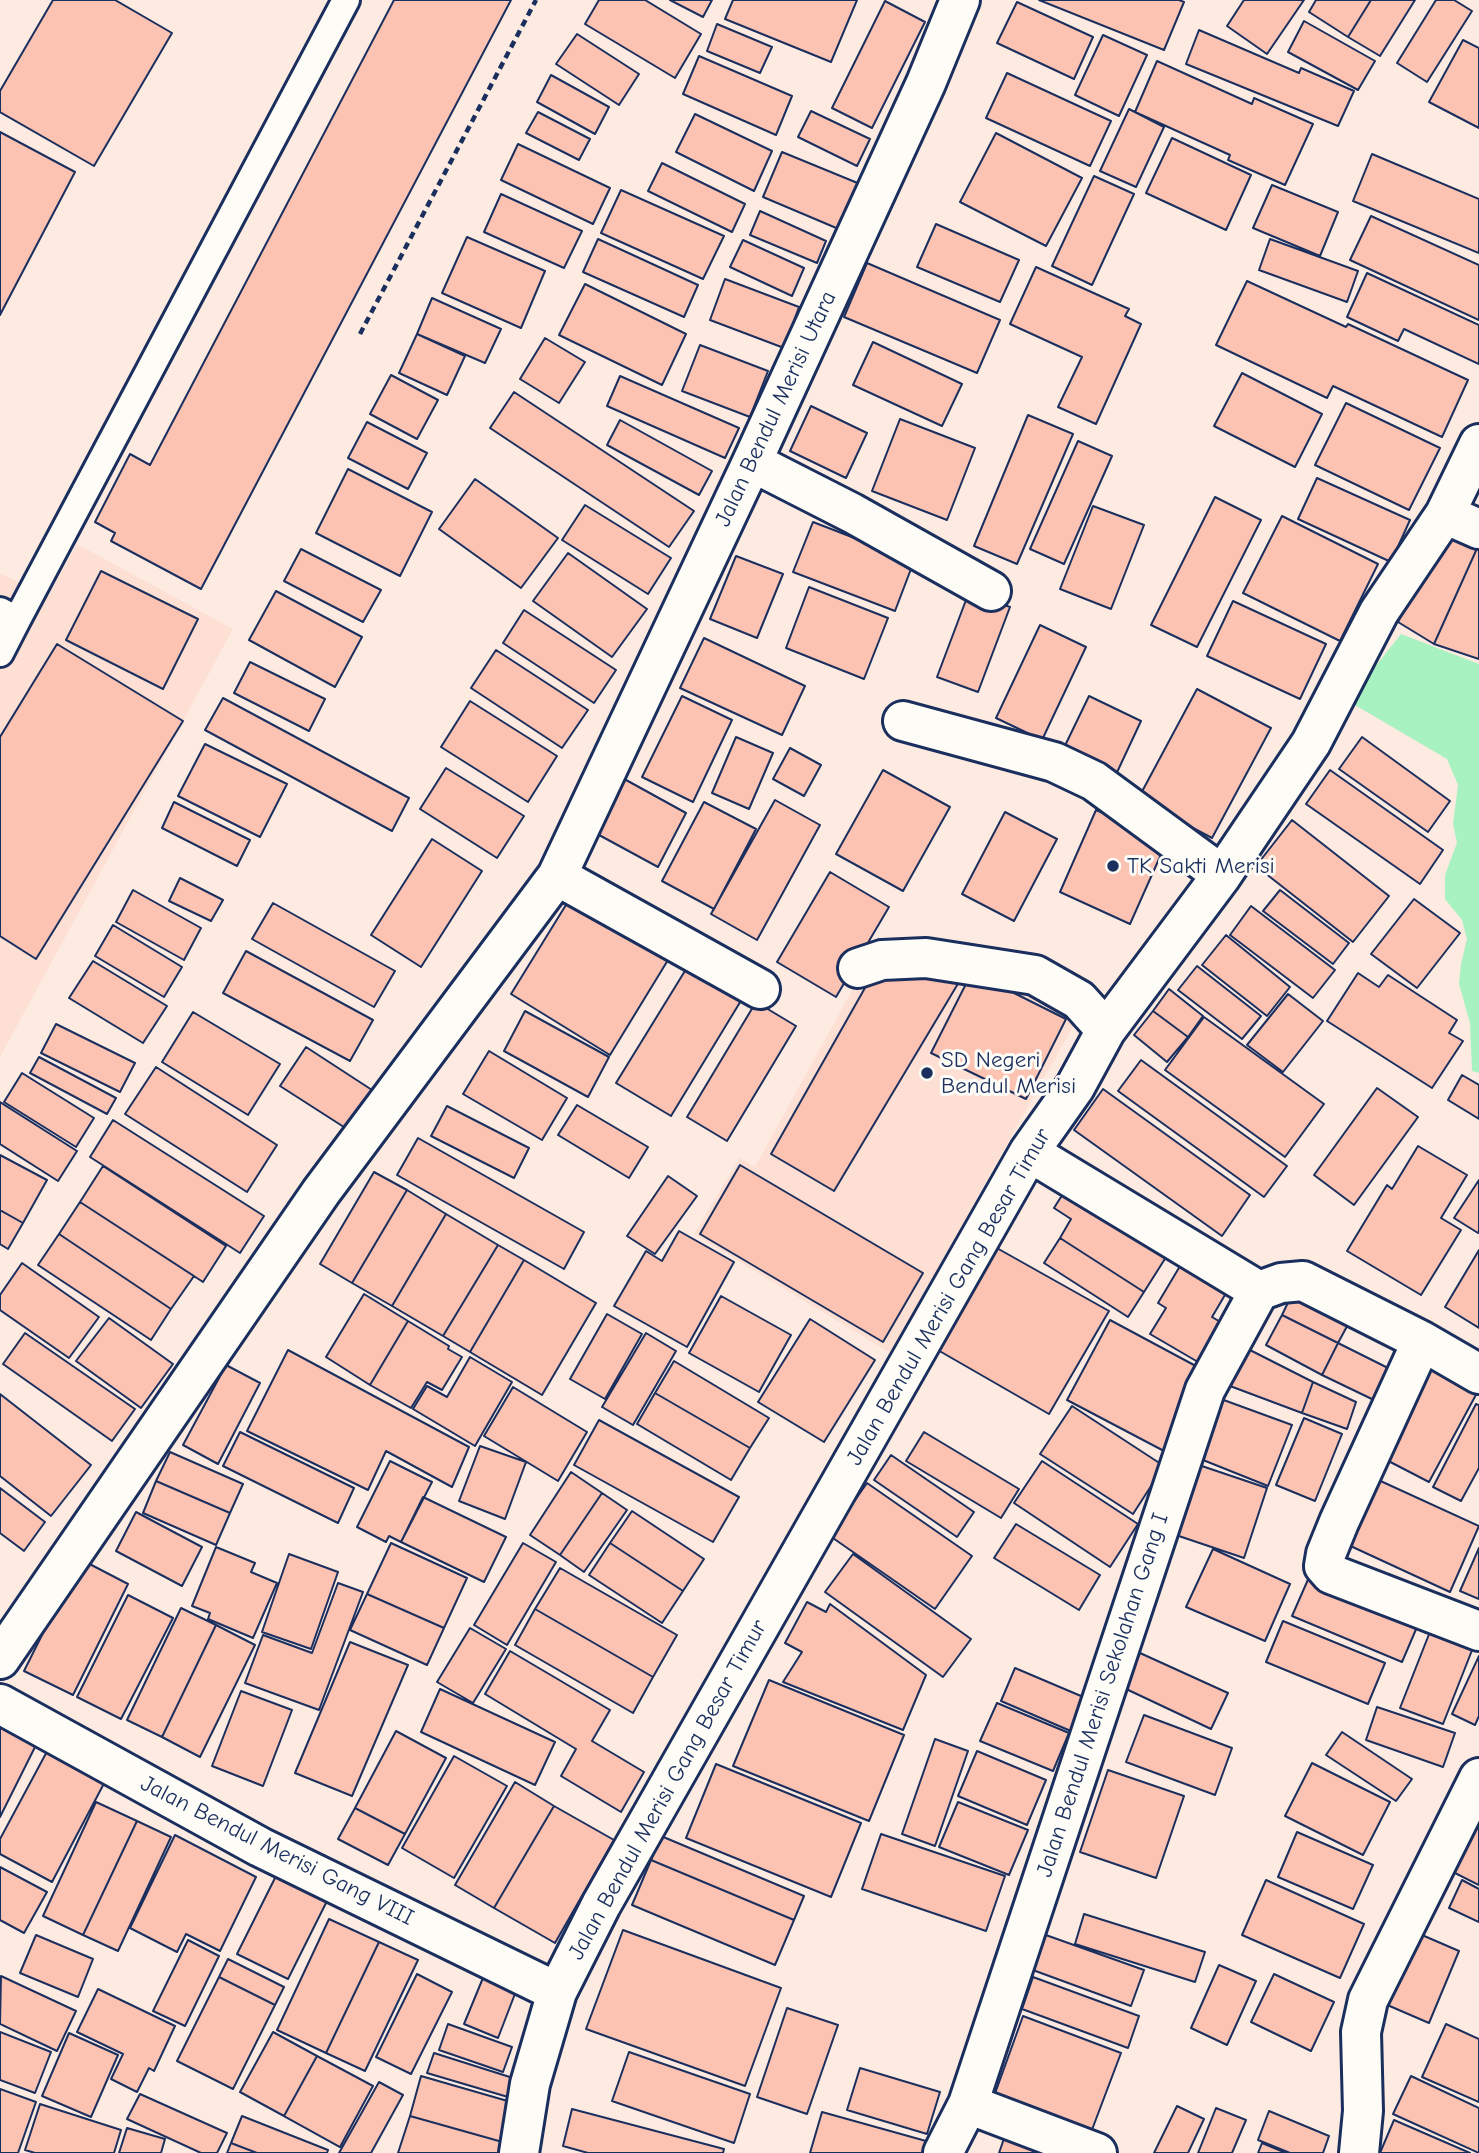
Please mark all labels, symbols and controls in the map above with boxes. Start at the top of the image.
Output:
street label: Jalan Bendul Merisi Utara [709,287,843,531]
place label: TK Sakti Merisi [1127,852,1275,880]
marker: TK Sakti Merisi [1105,858,1121,874]
place label: SD Negeri Bendul Merisi [941,1046,1076,1100]
marker: SD Negeri Bendul Merisi [919,1065,935,1081]
street label: Jalan Bendul Merisi Gang Besar Timur [841,1124,1057,1470]
street label: Jalan Bendul Merisi Sekolahan Gang I [1031,1510,1175,1880]
street label: Jalan Bendul Merisi Gang Besar Timur [563,1615,773,1965]
street label: Jalan Bendul Merisi Gang VIII [136,1770,418,1932]

